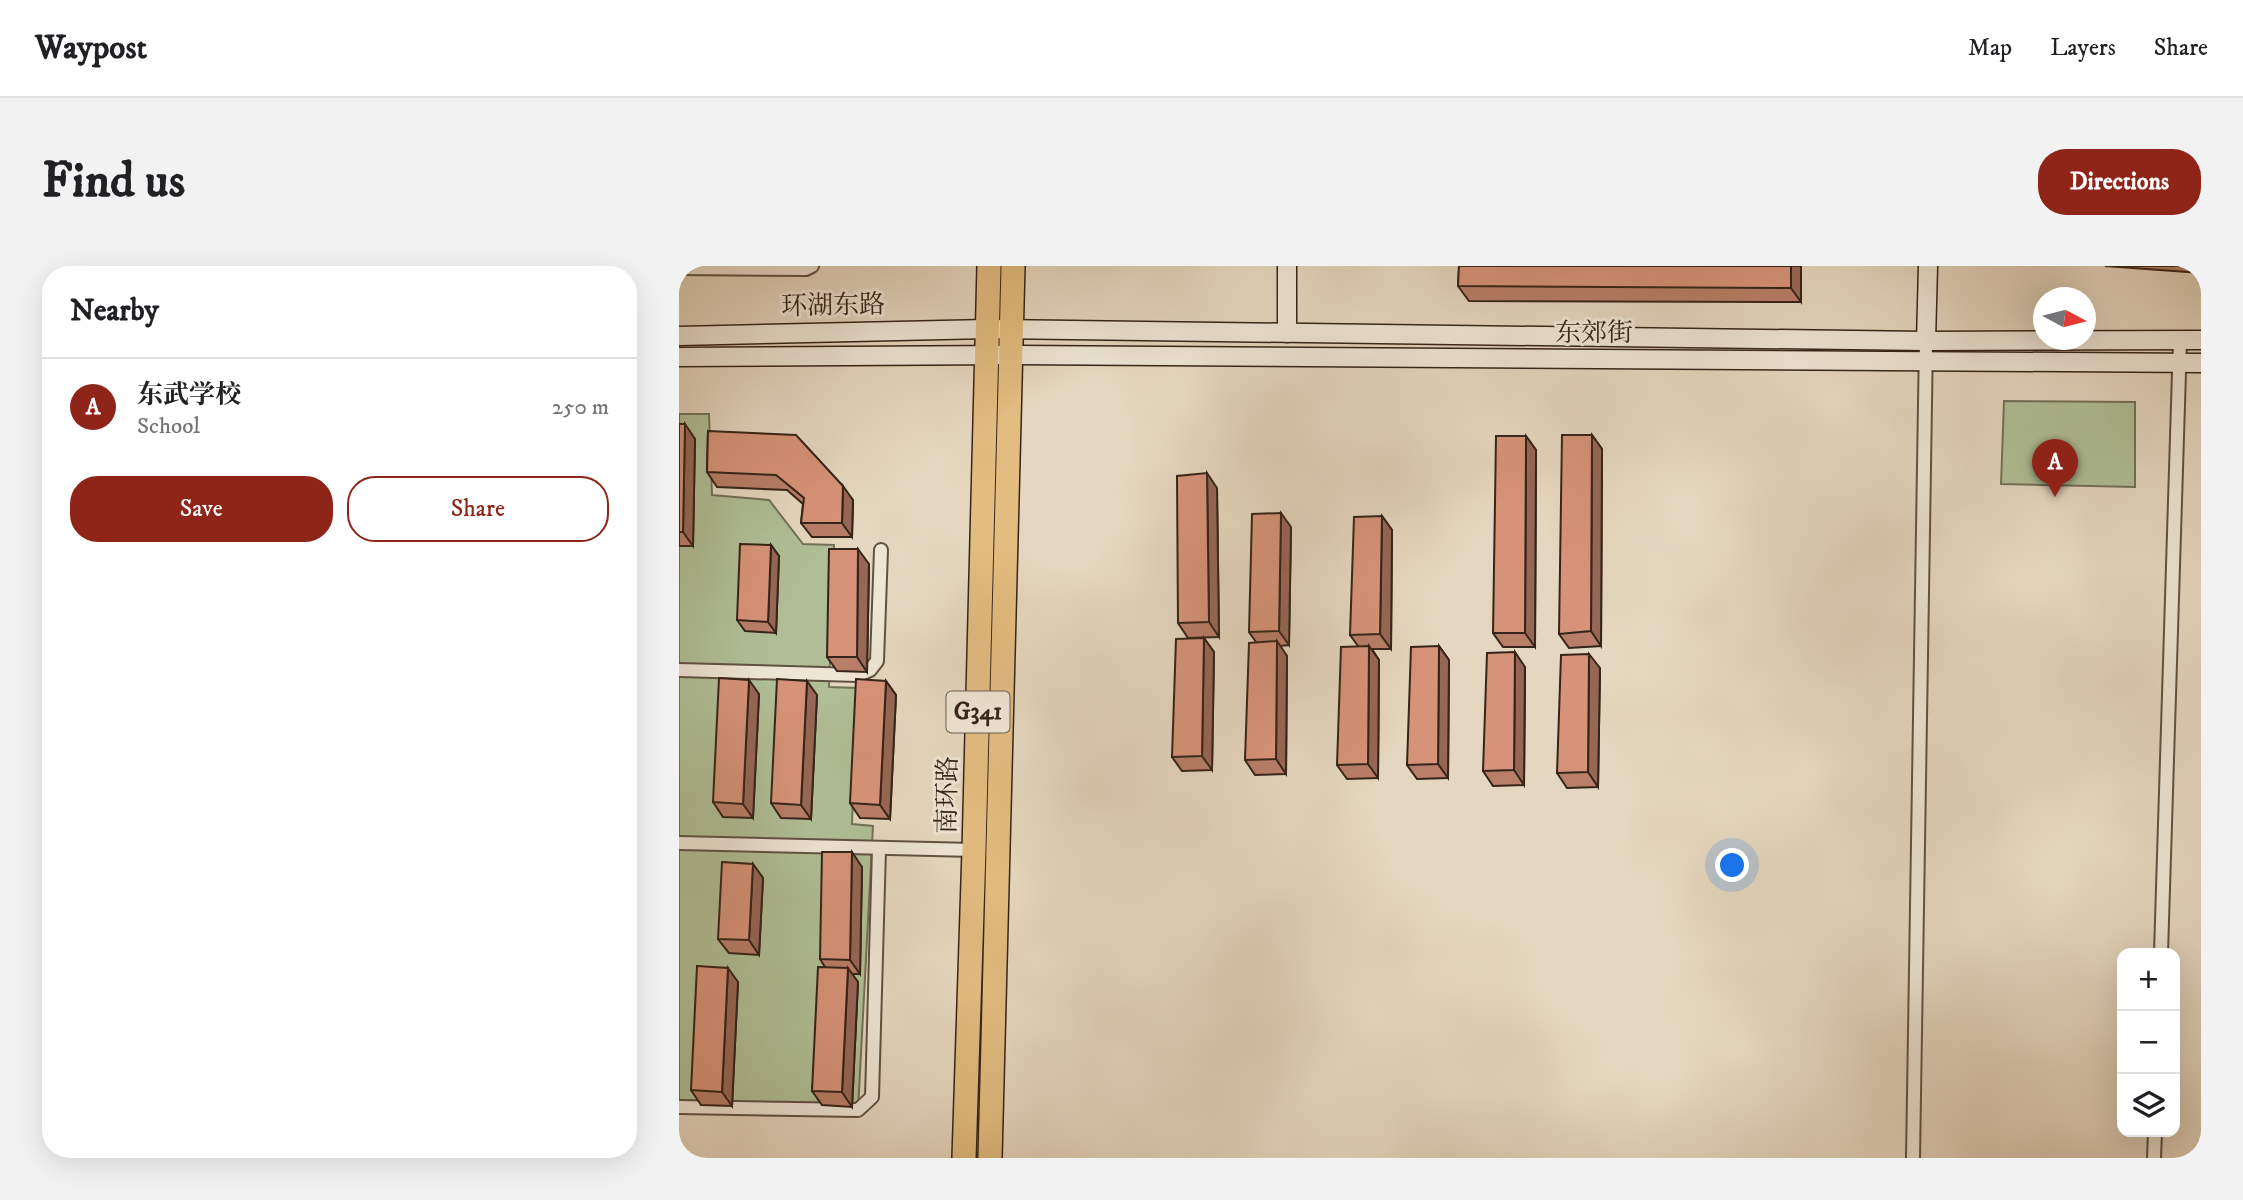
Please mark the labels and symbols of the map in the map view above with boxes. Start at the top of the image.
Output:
north arrow [2033,287,2096,350]
street label: 环湖东路 [781,289,885,323]
street label: 东郊街 [1555,317,1633,350]
pin: A [2032,439,2078,497]
road number: G341 [947,692,1009,732]
street label: 南环路 [931,756,965,834]
your location [1715,848,1749,882]

